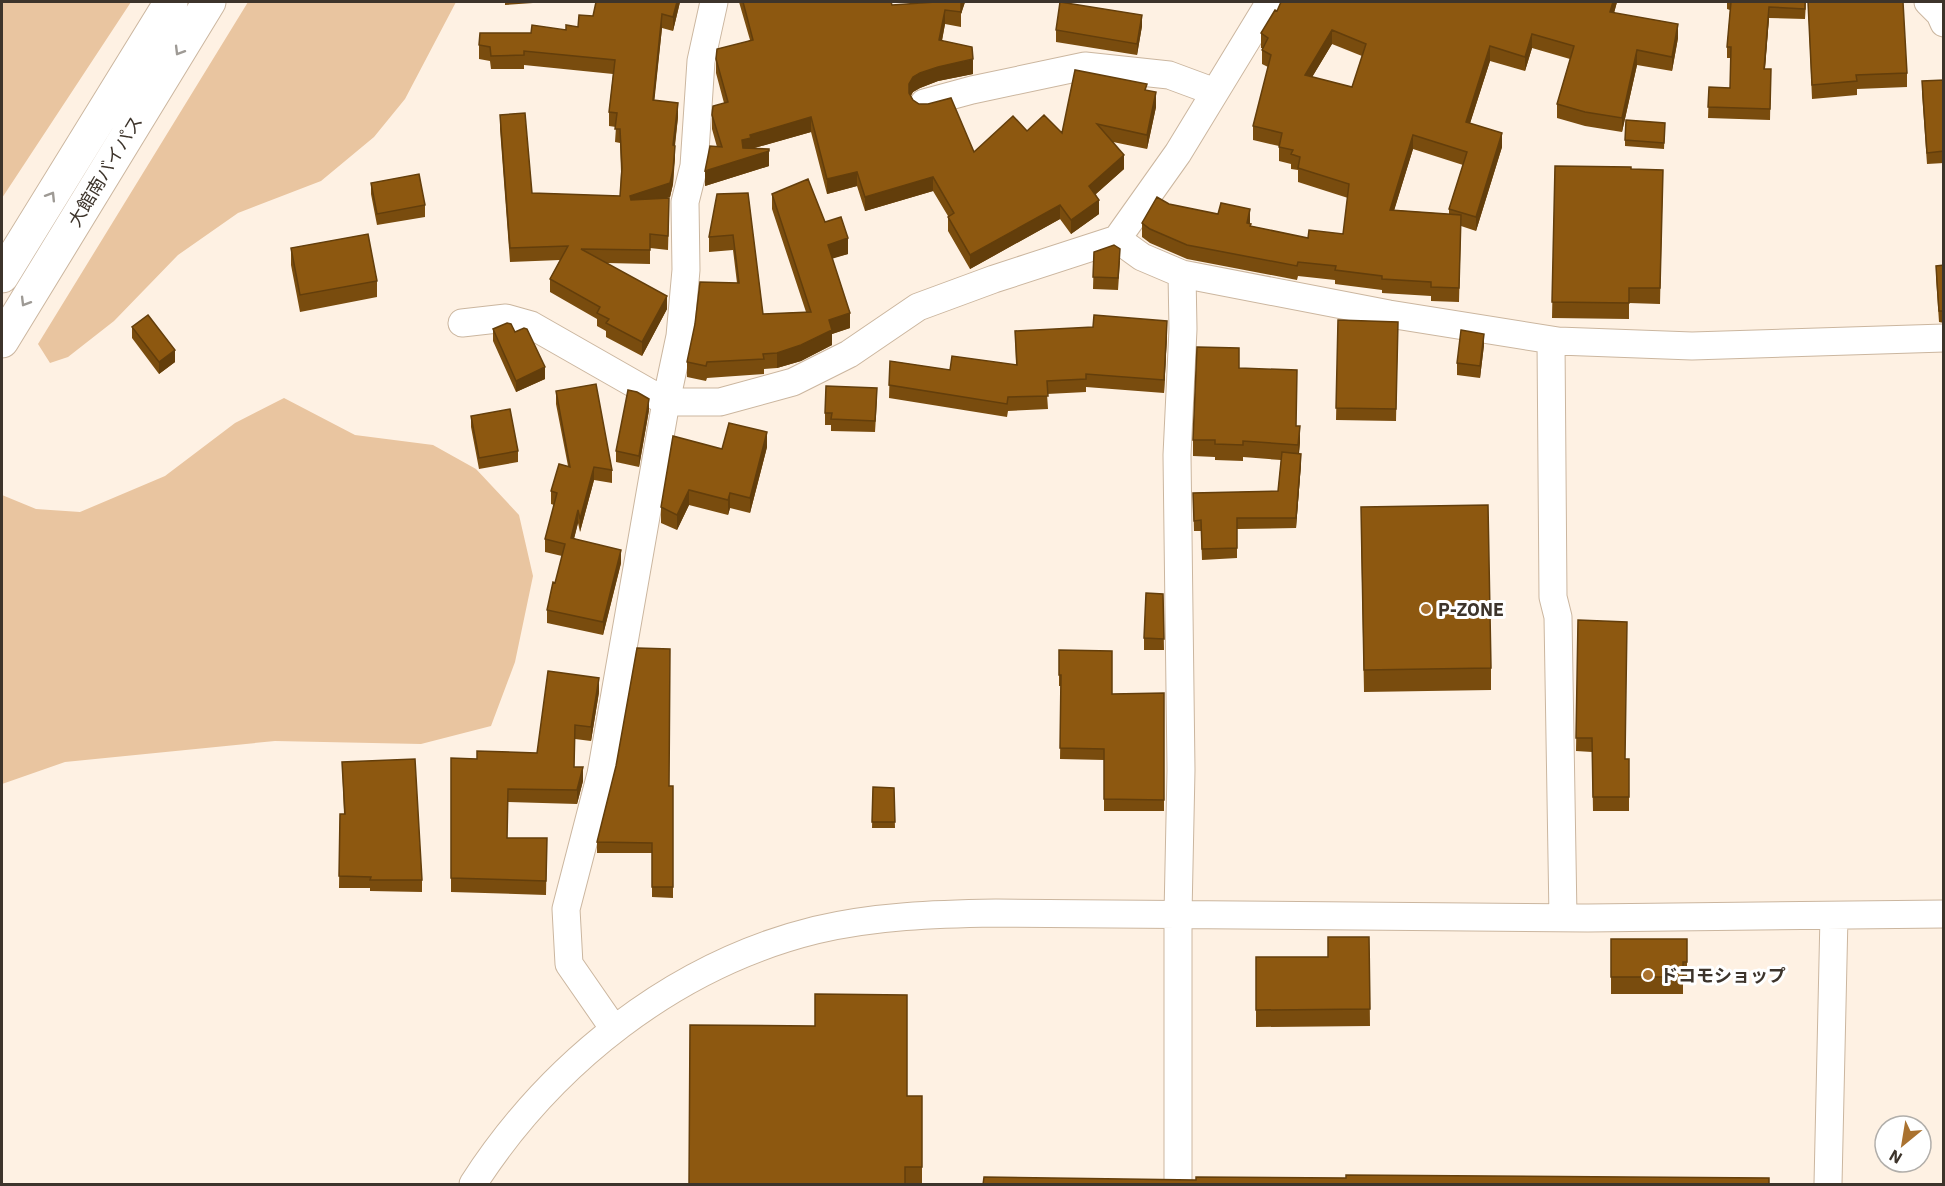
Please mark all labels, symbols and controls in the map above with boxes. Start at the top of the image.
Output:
one-way arrow [174,45,186,55]
street label: 大館南バイパス [63,111,147,231]
one-way arrow [43,192,55,202]
one-way arrow [21,296,33,306]
place label: P-ZONE [1438,598,1504,621]
marker: P-ZONE [1419,602,1433,616]
place label: ドコモショップ [1660,964,1786,987]
marker: ドコモショップ [1641,968,1655,982]
north arrow [1873,1114,1933,1174]
text: N [1885,1145,1906,1169]

